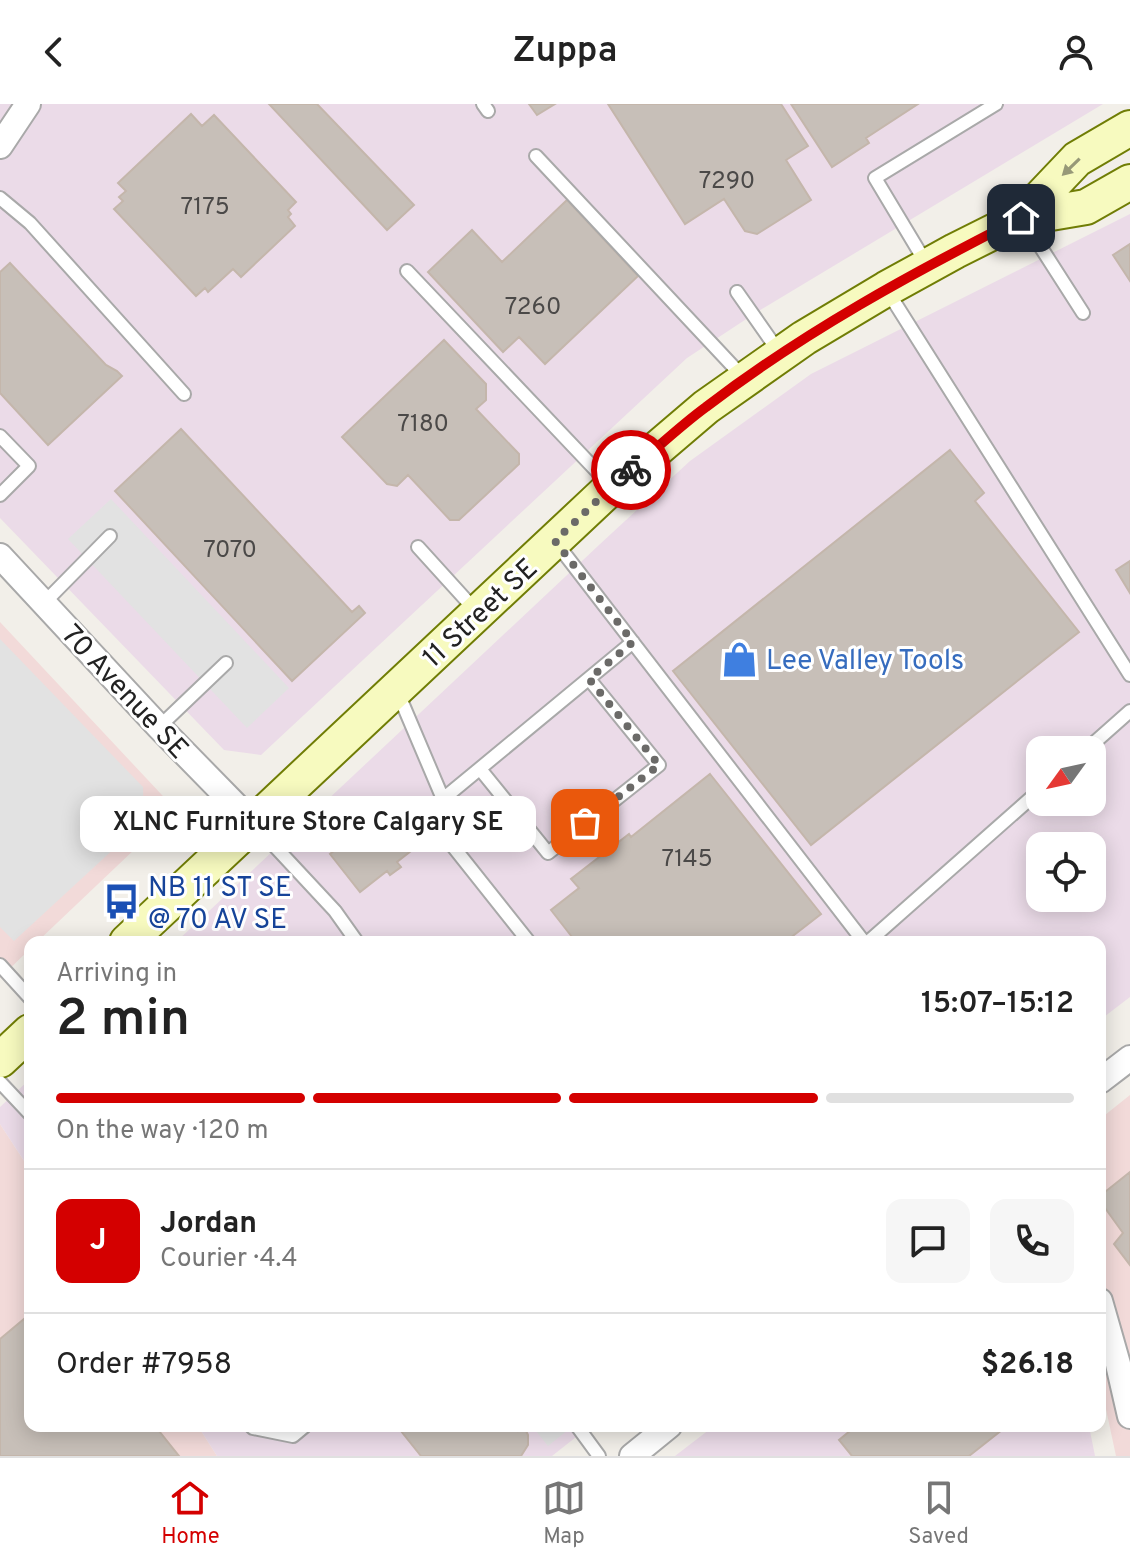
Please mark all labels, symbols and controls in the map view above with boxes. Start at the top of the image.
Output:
text: Zuppa [512,29,618,75]
icon: back [32,30,76,74]
icon: person [1054,30,1098,74]
one-way arrow [1062,157,1081,176]
house number: 7290 [699,167,755,197]
pin [987,184,1055,252]
house number: 7175 [180,193,230,223]
icon: home [999,196,1043,240]
house number: 7260 [505,293,561,323]
house number: 7180 [397,410,449,440]
courier [591,430,671,510]
icon: bike [609,448,653,492]
house number: 7070 [203,536,257,566]
street label: 11 Street SE [416,552,546,677]
street label: 70 Avenue SE [52,618,195,768]
shop icon: Lee Valley Tools [721,640,759,678]
place label: Lee Valley Tools [766,644,964,680]
north arrow [1026,736,1106,816]
map controls [1026,736,1106,912]
pin [551,789,619,857]
callout: XLNC Furniture Store Calgary SE [81,795,537,851]
icon: bag [563,801,607,845]
text: XLNC Furniture Store Calgary SE [112,807,504,840]
button: locate [1026,832,1106,912]
house number: 7145 [661,845,713,875]
place label: NB 11 ST SE @ 70 AV SE [148,871,292,939]
bus stop icon: NB 11 ST SE @ 70 AV SE [103,883,141,921]
text: Arriving in [56,958,177,991]
text: 15:07–15:12 [921,986,1074,1023]
text: 2 min [56,988,190,1054]
text: On the way · 120 m [56,1115,269,1148]
button: chat [886,1199,970,1283]
button: phone [990,1199,1074,1283]
text: Jordan [160,1206,257,1243]
text: J [90,1223,106,1260]
text: Courier · 4.4 [160,1243,298,1276]
text: Order #7958 [56,1347,232,1384]
text: $26.18 [981,1347,1074,1384]
tab: Home [161,1476,220,1551]
tab: Map [542,1476,586,1551]
tab: Saved [908,1476,969,1551]

